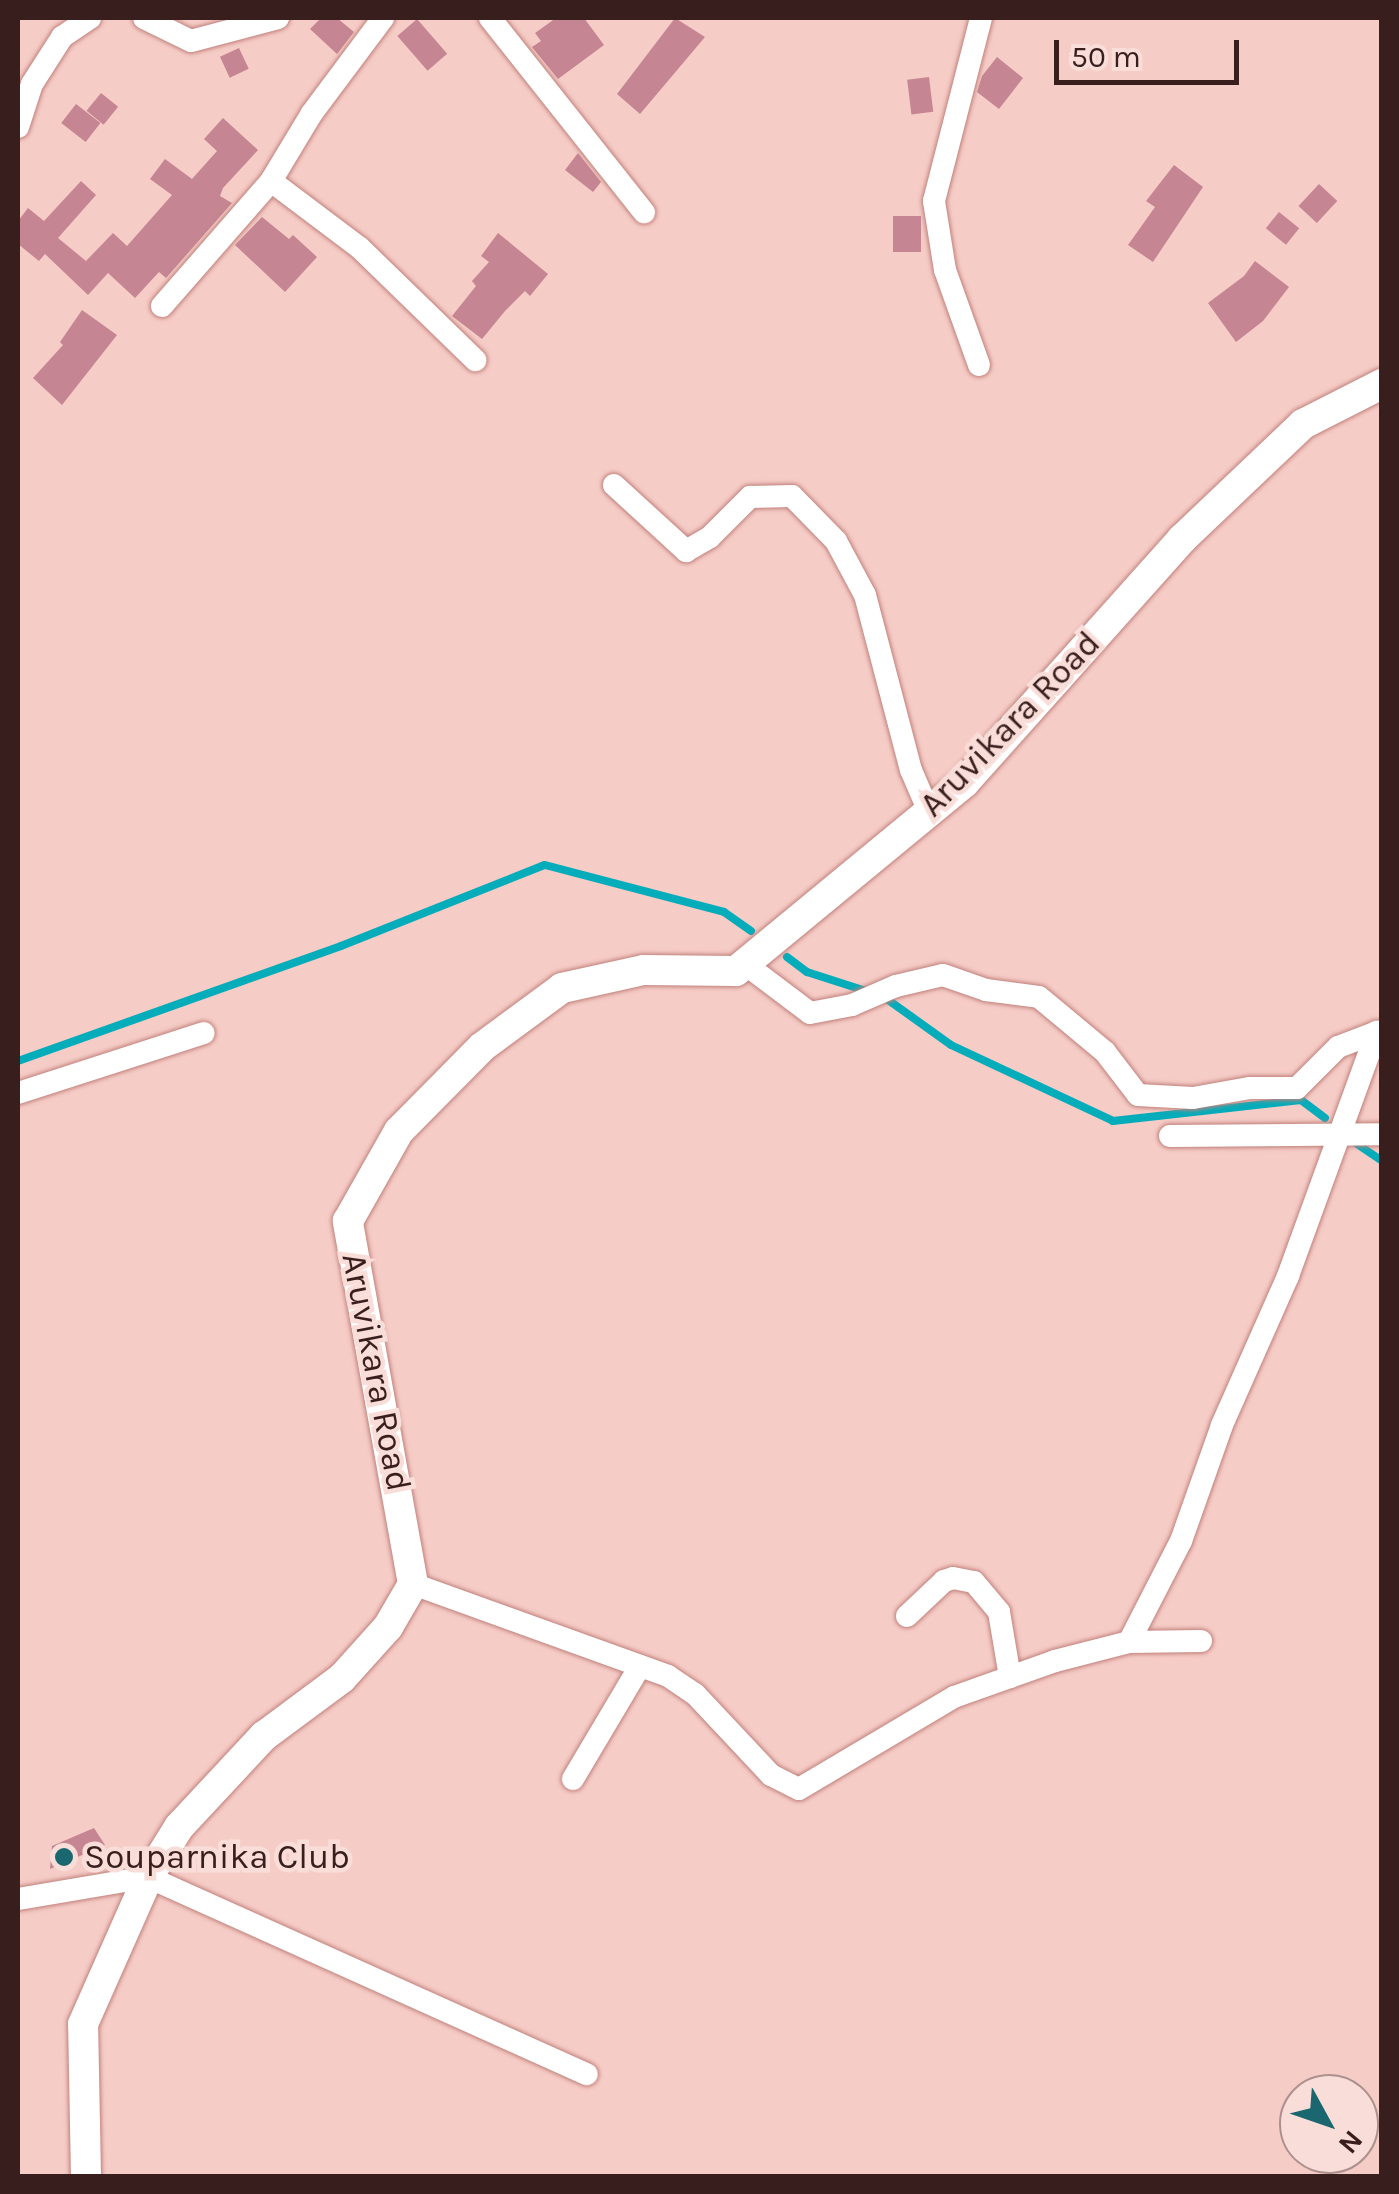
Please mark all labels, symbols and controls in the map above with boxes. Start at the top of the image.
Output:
scale bar [1059,20,1244,82]
text: 50 m [1071,39,1141,75]
street label: Aruvikara Road [911,622,1109,826]
street label: Aruvikara Road [332,1249,420,1495]
place label: Souparnika Club [84,1836,350,1878]
marker: Souparnika Club [53,1846,75,1868]
north arrow [1279,2074,1379,2174]
text: N [1332,2124,1370,2161]

